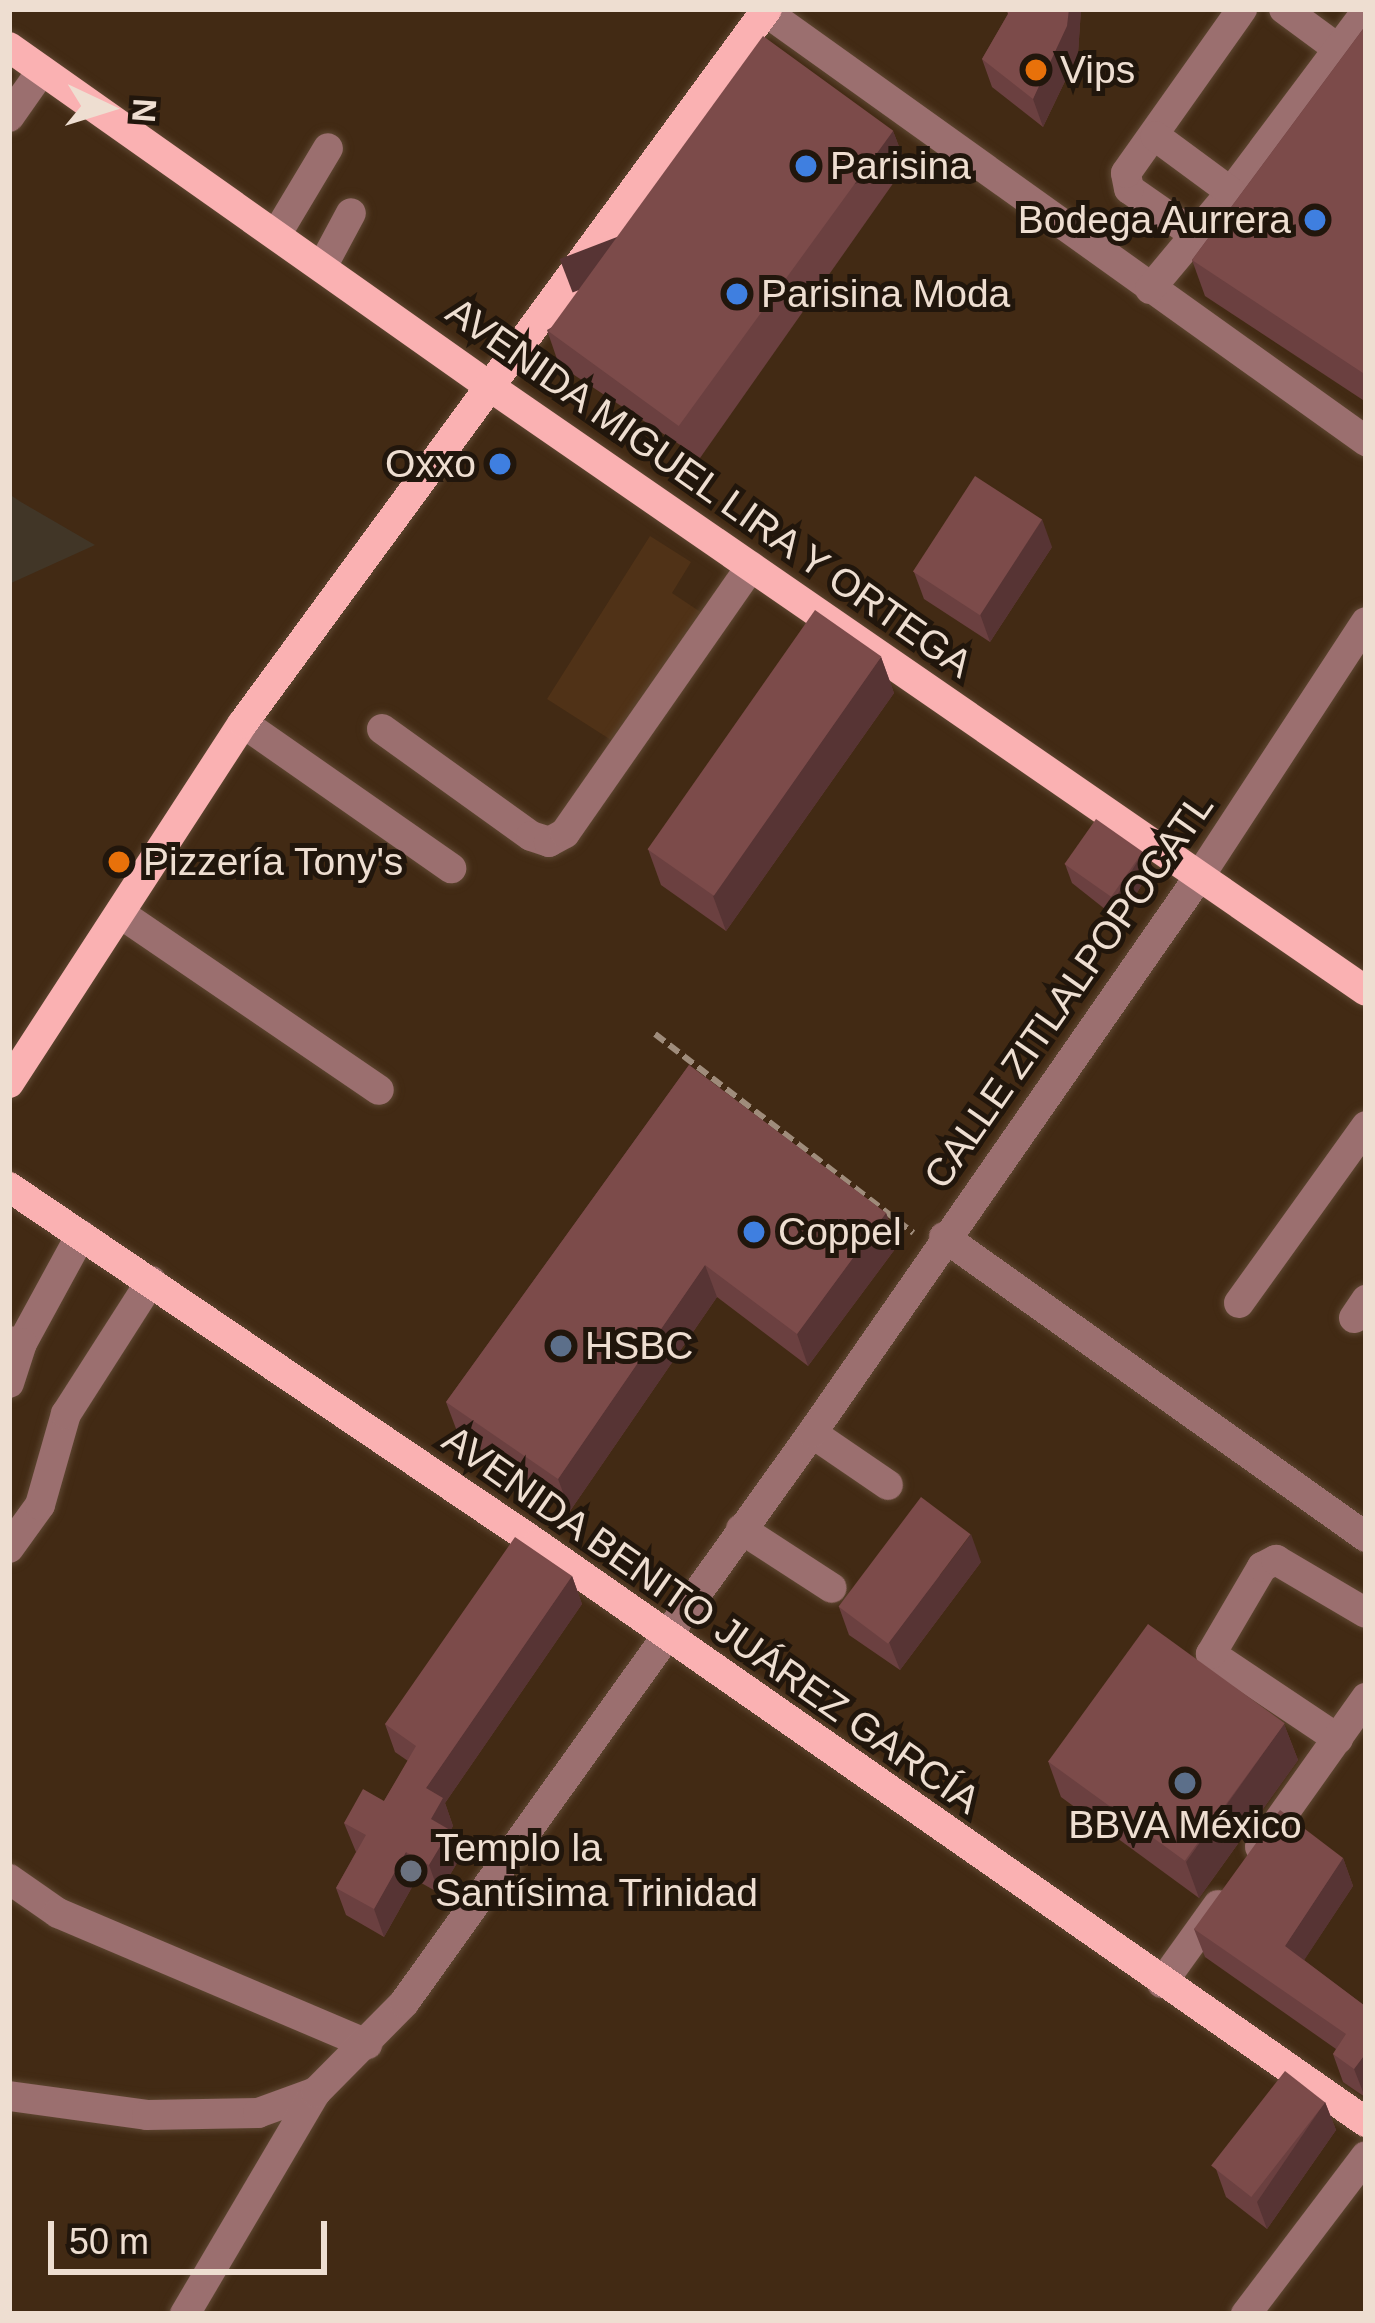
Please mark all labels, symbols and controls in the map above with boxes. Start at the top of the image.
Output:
place label: Vips [1060,47,1135,93]
north arrow [48,48,168,168]
marker: Vips [1023,57,1049,83]
text: N [125,97,164,124]
place label: Parisina [830,143,971,189]
marker: Parisina [793,153,819,179]
place label: Bodega Aurrera [1016,197,1291,243]
marker: Bodega Aurrera [1302,207,1328,233]
place label: Parisina Moda [761,271,1010,317]
marker: Parisina Moda [724,281,750,307]
street label: AVENIDA MIGUEL LIRA Y ORTEGA [434,286,984,690]
place label: Oxxo [385,441,476,487]
marker: Oxxo [487,451,513,477]
street label: CALLE ZITLALPOPOCATL [915,784,1223,1198]
place label: Pizzería Tony's [143,839,404,885]
marker: Pizzería Tony's [106,849,132,875]
place label: Coppel [778,1209,902,1255]
marker: Coppel [741,1219,767,1245]
place label: HSBC [585,1323,693,1369]
marker: HSBC [548,1333,574,1359]
street label: AVENIDA BENITO JUÁREZ GARCÍA [433,1415,989,1825]
marker: BBVA México [1172,1770,1198,1796]
place label: BBVA México [1067,1802,1303,1848]
place label: Templo la Santísima Trinidad [435,1826,759,1917]
marker: Templo la Santísima Trinidad [398,1858,424,1884]
scale bar [54,2197,333,2271]
text: 50 m [69,2221,149,2262]

